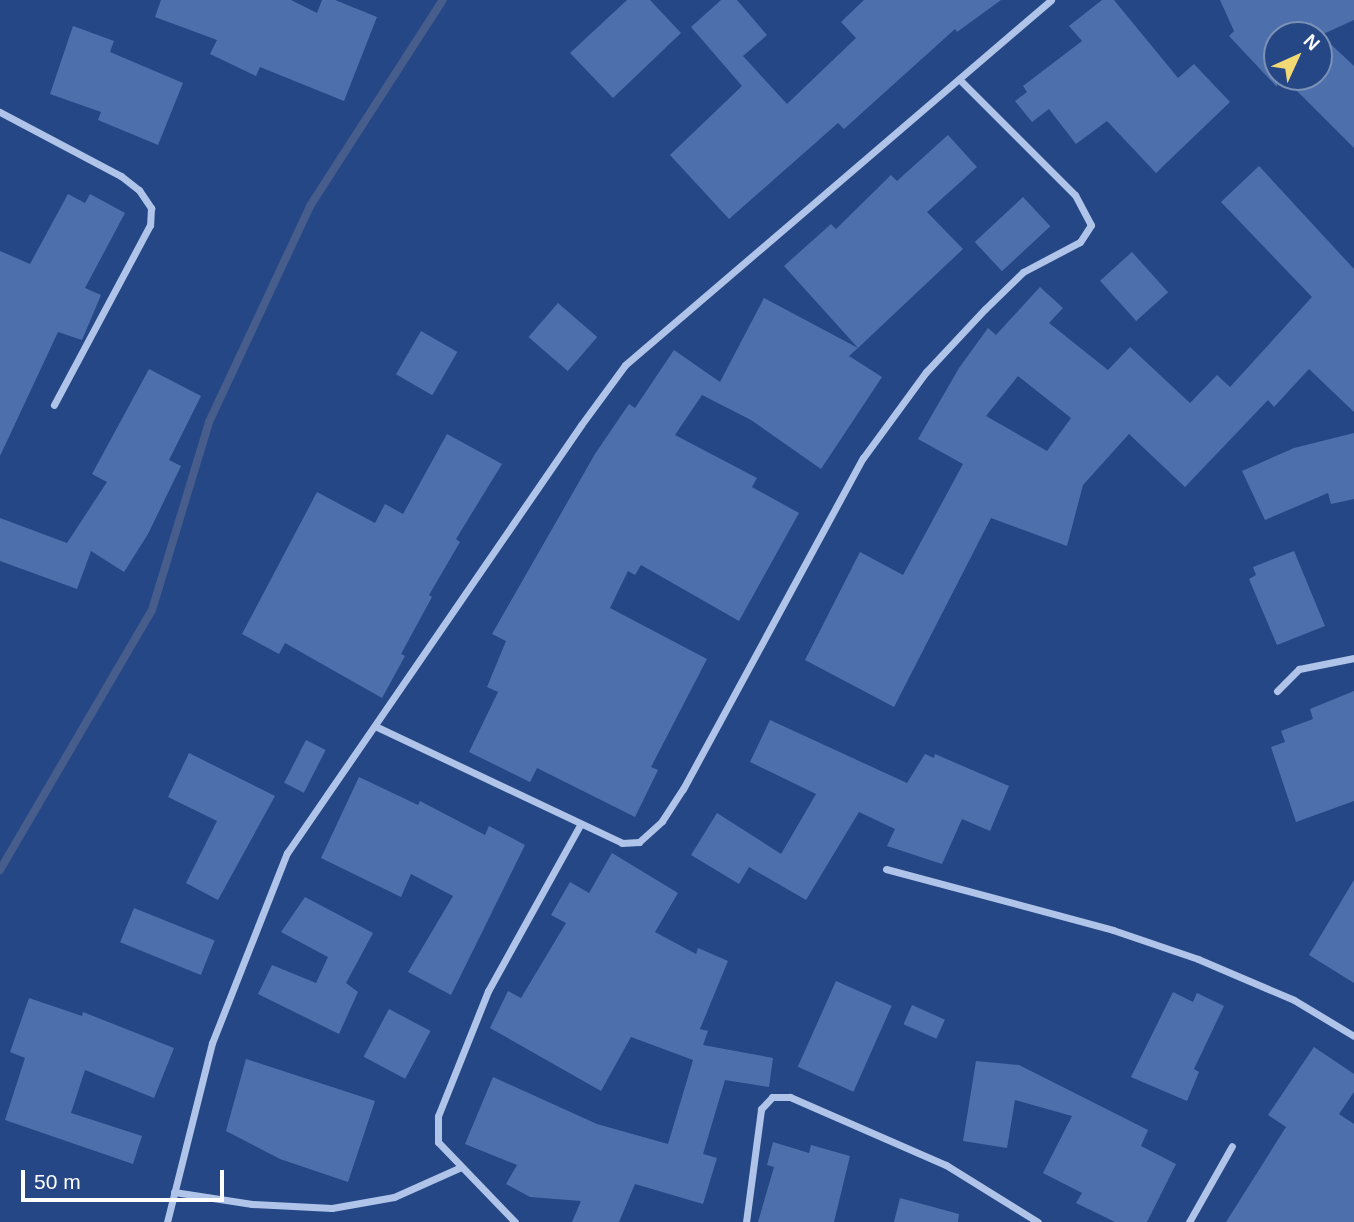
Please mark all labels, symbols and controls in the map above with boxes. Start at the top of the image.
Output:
north arrow [1263,21,1333,91]
text: N [1300,30,1324,54]
scale bar [24,1156,228,1200]
text: 50 m [34,1170,81,1193]

